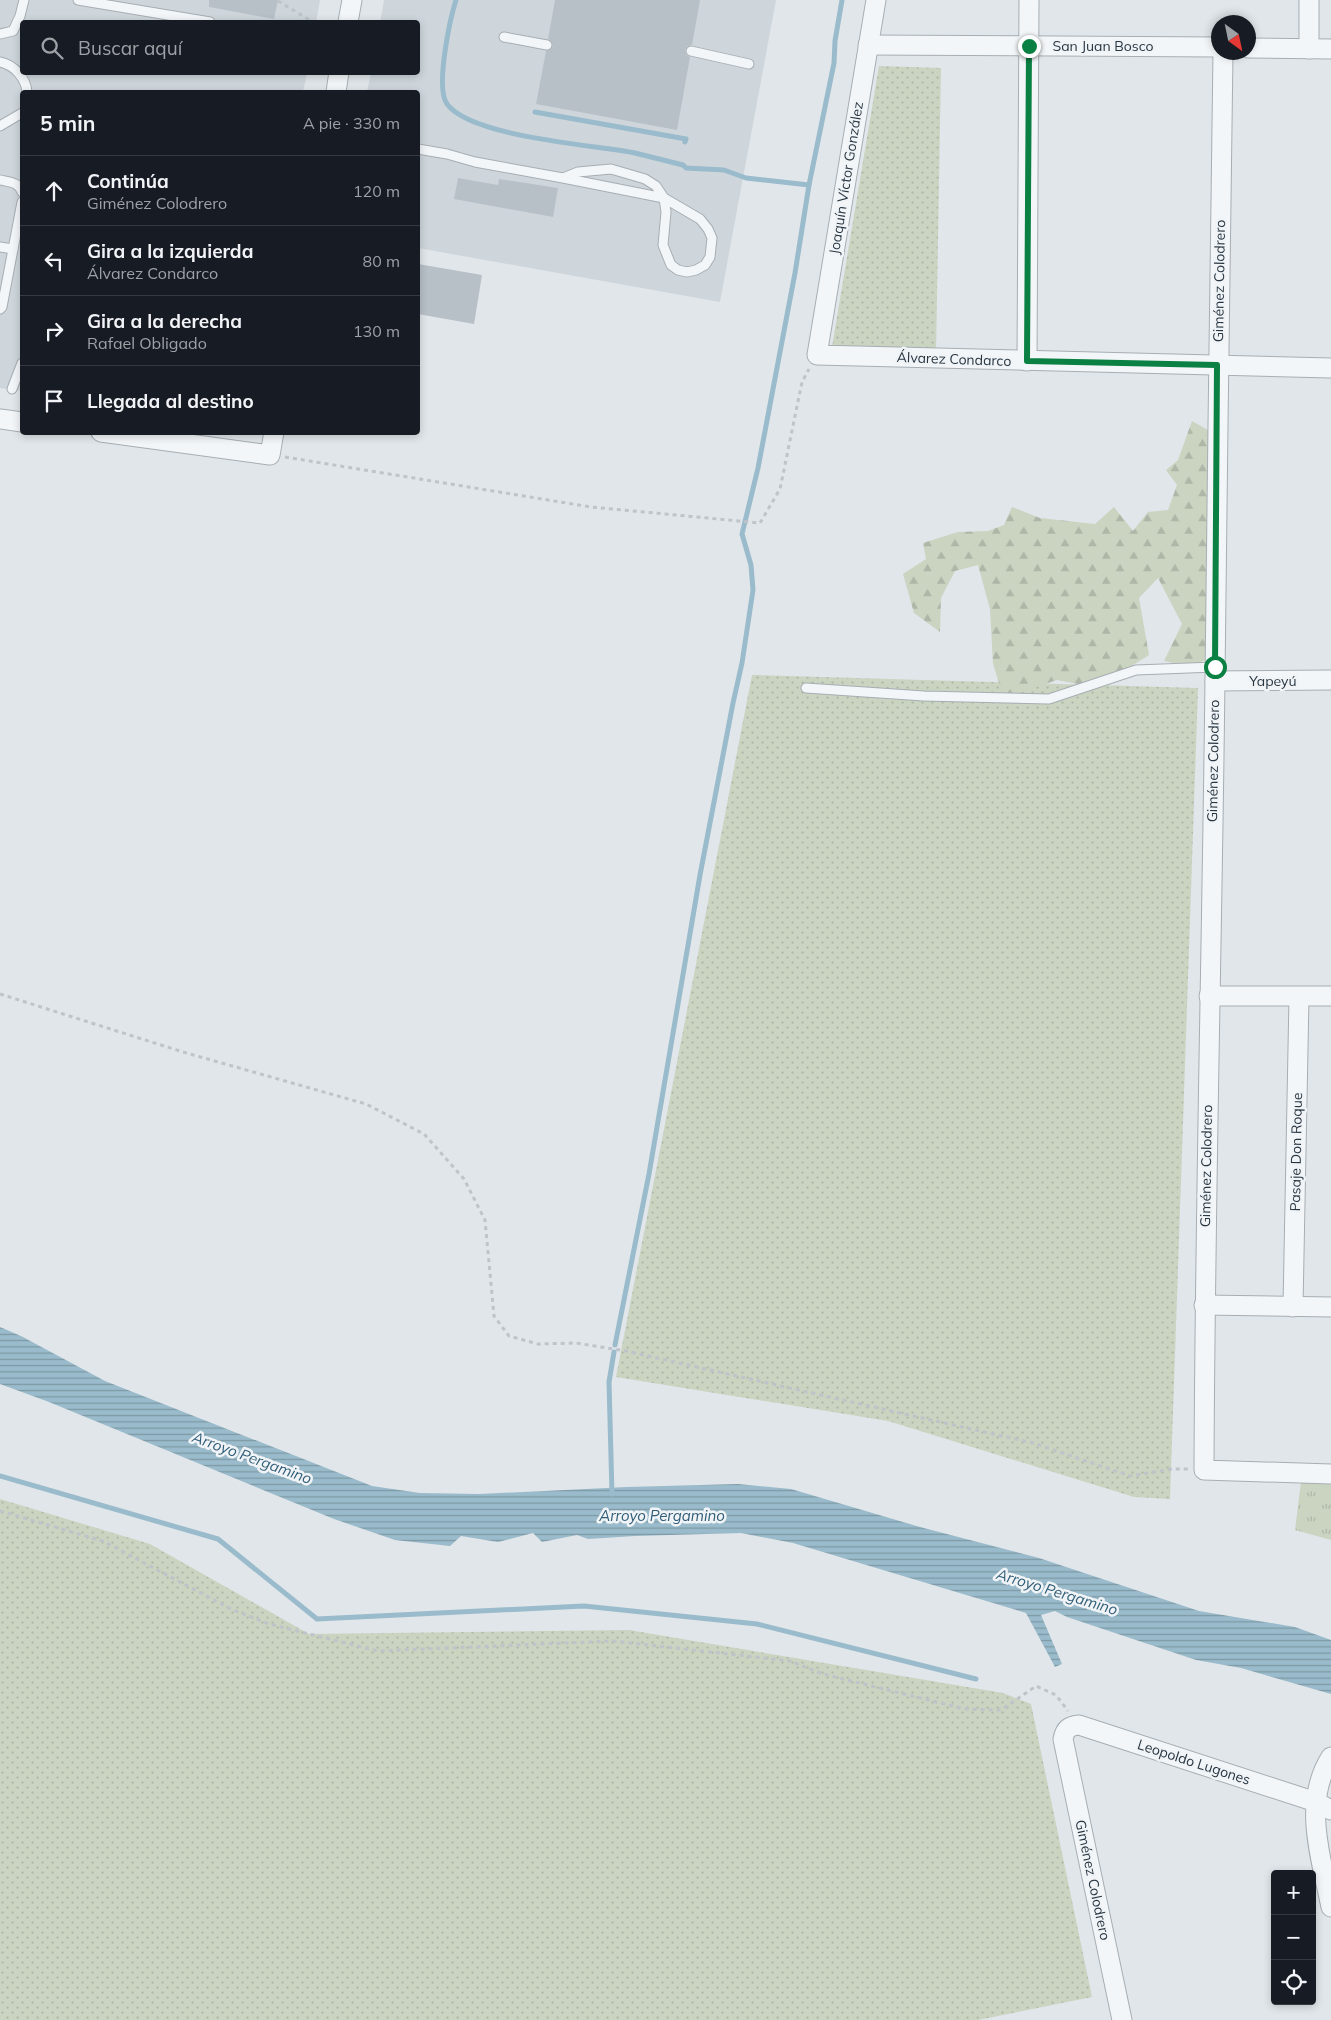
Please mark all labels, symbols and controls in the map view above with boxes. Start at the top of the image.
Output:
north arrow [1211,15,1256,60]
search box [20,20,420,75]
icon: search [38,34,66,62]
route end [1018,35,1041,58]
text: Buscar aquí [78,36,182,60]
street label: San Juan Bosco [1052,37,1154,55]
street label: Joaquín Víctor González [825,100,867,256]
text: 5 min [40,110,95,136]
text: A pie · 330 m [303,113,400,133]
text: Continúa [87,169,169,193]
icon: ahead [40,177,68,205]
text: 120 m [353,181,400,201]
text: Giménez Colodrero [87,193,227,213]
street label: Giménez Colodrero [1209,220,1229,342]
text: Gira a la izquierda [87,239,253,263]
icon: left [40,247,68,275]
text: 80 m [363,251,400,271]
text: Álvarez Condarco [87,263,218,283]
text: Gira a la derecha [87,309,242,333]
icon: right [40,317,68,345]
text: 130 m [353,321,400,341]
text: Rafael Obligado [87,333,207,353]
street label: Álvarez Condarco [896,348,1012,370]
icon: arrive [40,387,68,415]
text: Llegada al destino [87,389,254,413]
route start [1204,656,1227,679]
street label: Yapeyú [1248,672,1297,690]
street label: Giménez Colodrero [1203,700,1223,822]
street label: Pasaje Don Roque [1286,1092,1306,1212]
street label: Giménez Colodrero [1196,1105,1216,1227]
water label: Arroyo Pergamino [189,1427,315,1488]
water label: Arroyo Pergamino [598,1506,725,1525]
water label: Arroyo Pergamino [993,1564,1120,1619]
street label: Leopoldo Lugones [1135,1735,1253,1789]
street label: Giménez Colodrero [1071,1818,1115,1942]
map controls [1271,1870,1316,2005]
button: + [1271,1870,1316,1915]
button: − [1271,1915,1316,1960]
button: locate [1271,1960,1316,2005]

